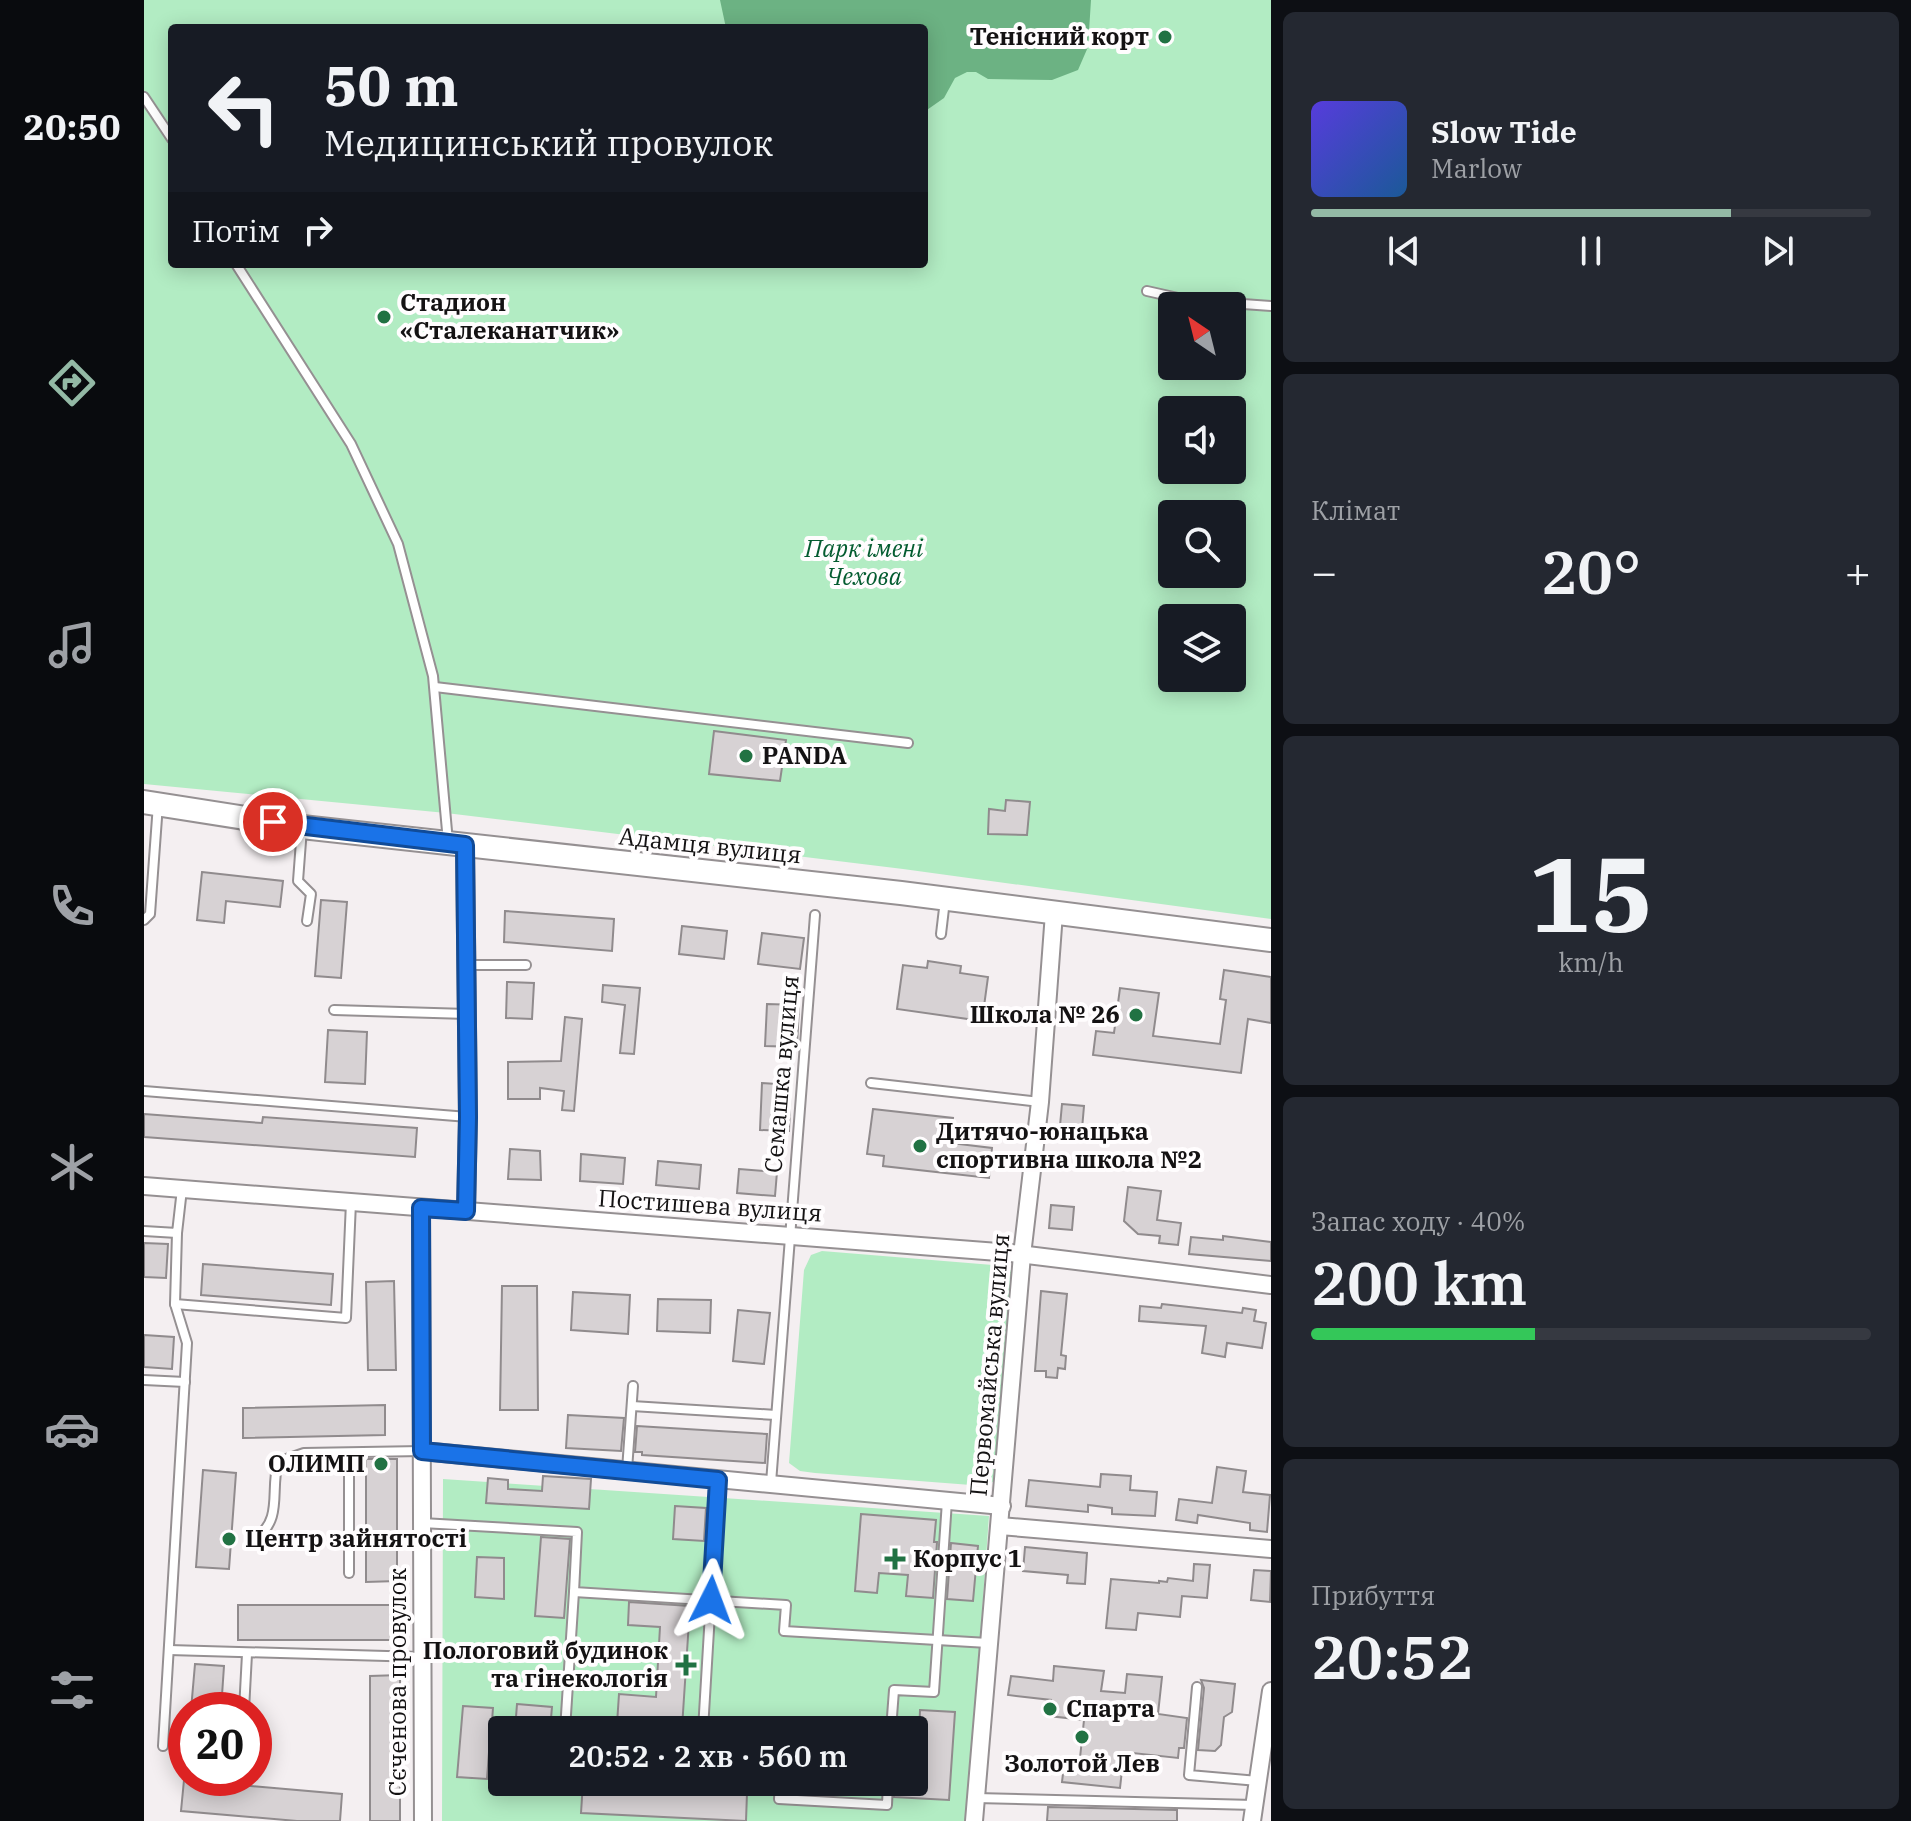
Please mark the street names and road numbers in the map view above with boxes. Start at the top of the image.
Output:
street label: Адамця вулиця [617,820,803,871]
street label: Семашка вулиця [756,974,806,1174]
street label: Постишева вулиця [597,1181,823,1229]
street label: Первомайська вулиця [962,1232,1016,1498]
street label: Сєченова провулок [381,1568,413,1796]

